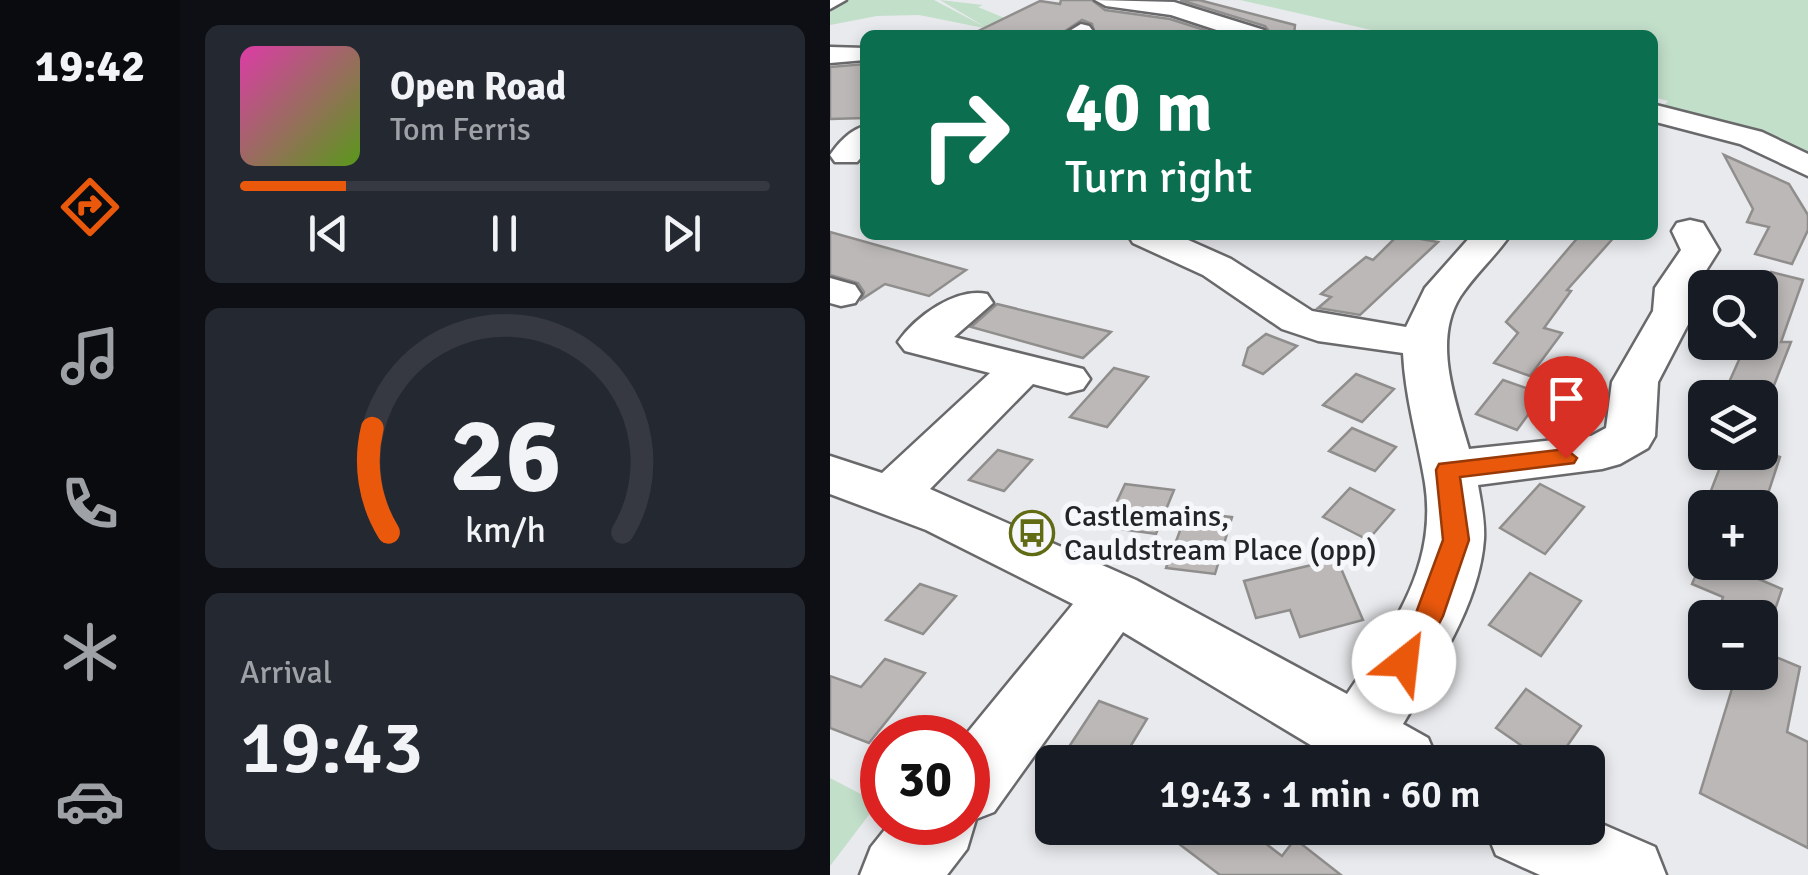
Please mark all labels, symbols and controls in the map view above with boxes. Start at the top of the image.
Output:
text: 19:42 [35,39,145,94]
text: Open Road [390,63,566,110]
text: 40 m [1065,64,1213,150]
icon: right [900,70,1030,200]
text: Tom Ferris [390,110,531,149]
text: Turn right [1065,150,1253,205]
icon: directions [55,172,125,242]
icon: previous [301,206,356,261]
icon: pause [477,206,532,261]
icon: next [654,206,709,261]
map controls [1688,270,1778,690]
button: search [1688,270,1778,360]
icon: music [55,321,125,391]
pin [1524,356,1609,459]
icon: arrive [1539,371,1594,426]
button: layers [1688,380,1778,470]
text: 26 [449,392,561,520]
icon: phone [55,469,125,539]
button: + [1688,490,1778,580]
place label: Castlemains, Cauldstream Place (opp) [1064,498,1377,569]
text: km/h [465,508,545,552]
bus stop icon: Castlemains, Cauldstream Place (opp) [1009,510,1055,556]
button: − [1688,600,1778,690]
position arrow [1352,610,1456,714]
icon: climate [55,617,125,687]
text: Arrival [240,653,332,692]
text: 19:43 [240,701,423,794]
speed limit sign: 30 [860,715,990,845]
icon: car [55,766,125,836]
text: 19:43 · 1 min · 60 m [1159,771,1481,818]

